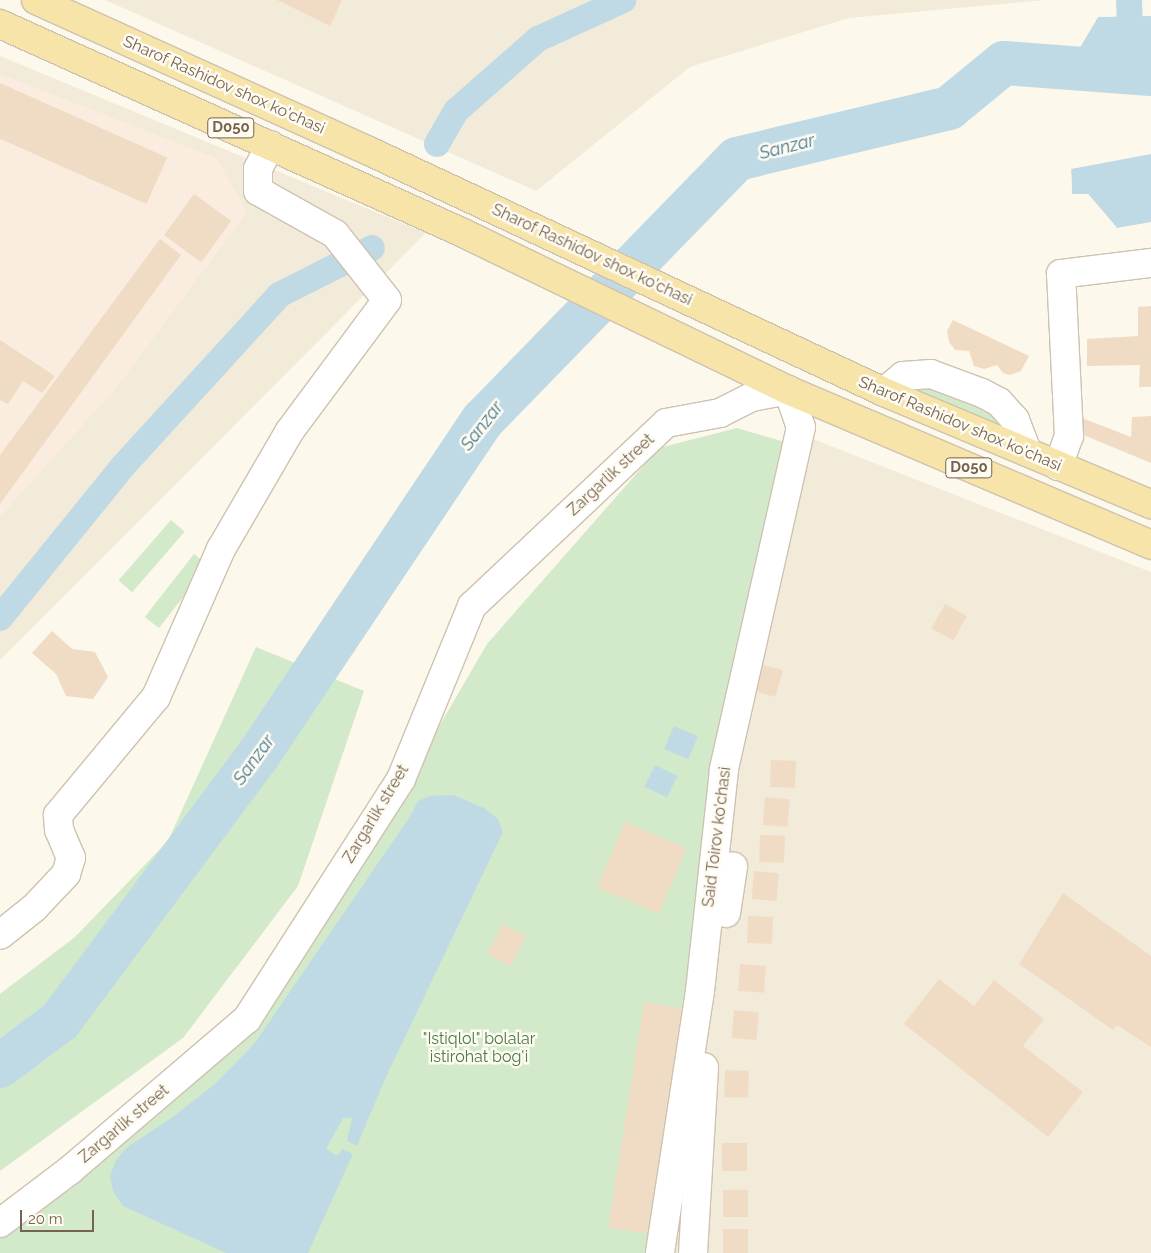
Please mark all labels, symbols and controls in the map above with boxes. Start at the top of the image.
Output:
street label: Sharof Rashidov shox ko'chasi [120,32,328,138]
road number: D050 [207,116,255,140]
water label: Sanzar [757,130,817,164]
street label: Sharof Rashidov shox ko'chasi [488,200,696,310]
street label: Sharof Rashidov shox ko'chasi [855,372,1065,476]
water label: Sanzar [456,397,508,455]
street label: Zargarlik street [564,430,658,520]
road number: D050 [945,456,993,480]
water label: Sanzar [229,731,279,789]
street label: Zargarlik street [339,761,413,867]
street label: Said Toirov ko'chasi [699,765,735,909]
park label: "Istiqlol" bolalar istirohat bog'i [423,1029,535,1067]
street label: Zargarlik street [75,1081,173,1167]
scale bar [22,1200,96,1232]
text: 20 m [28,1210,63,1228]

